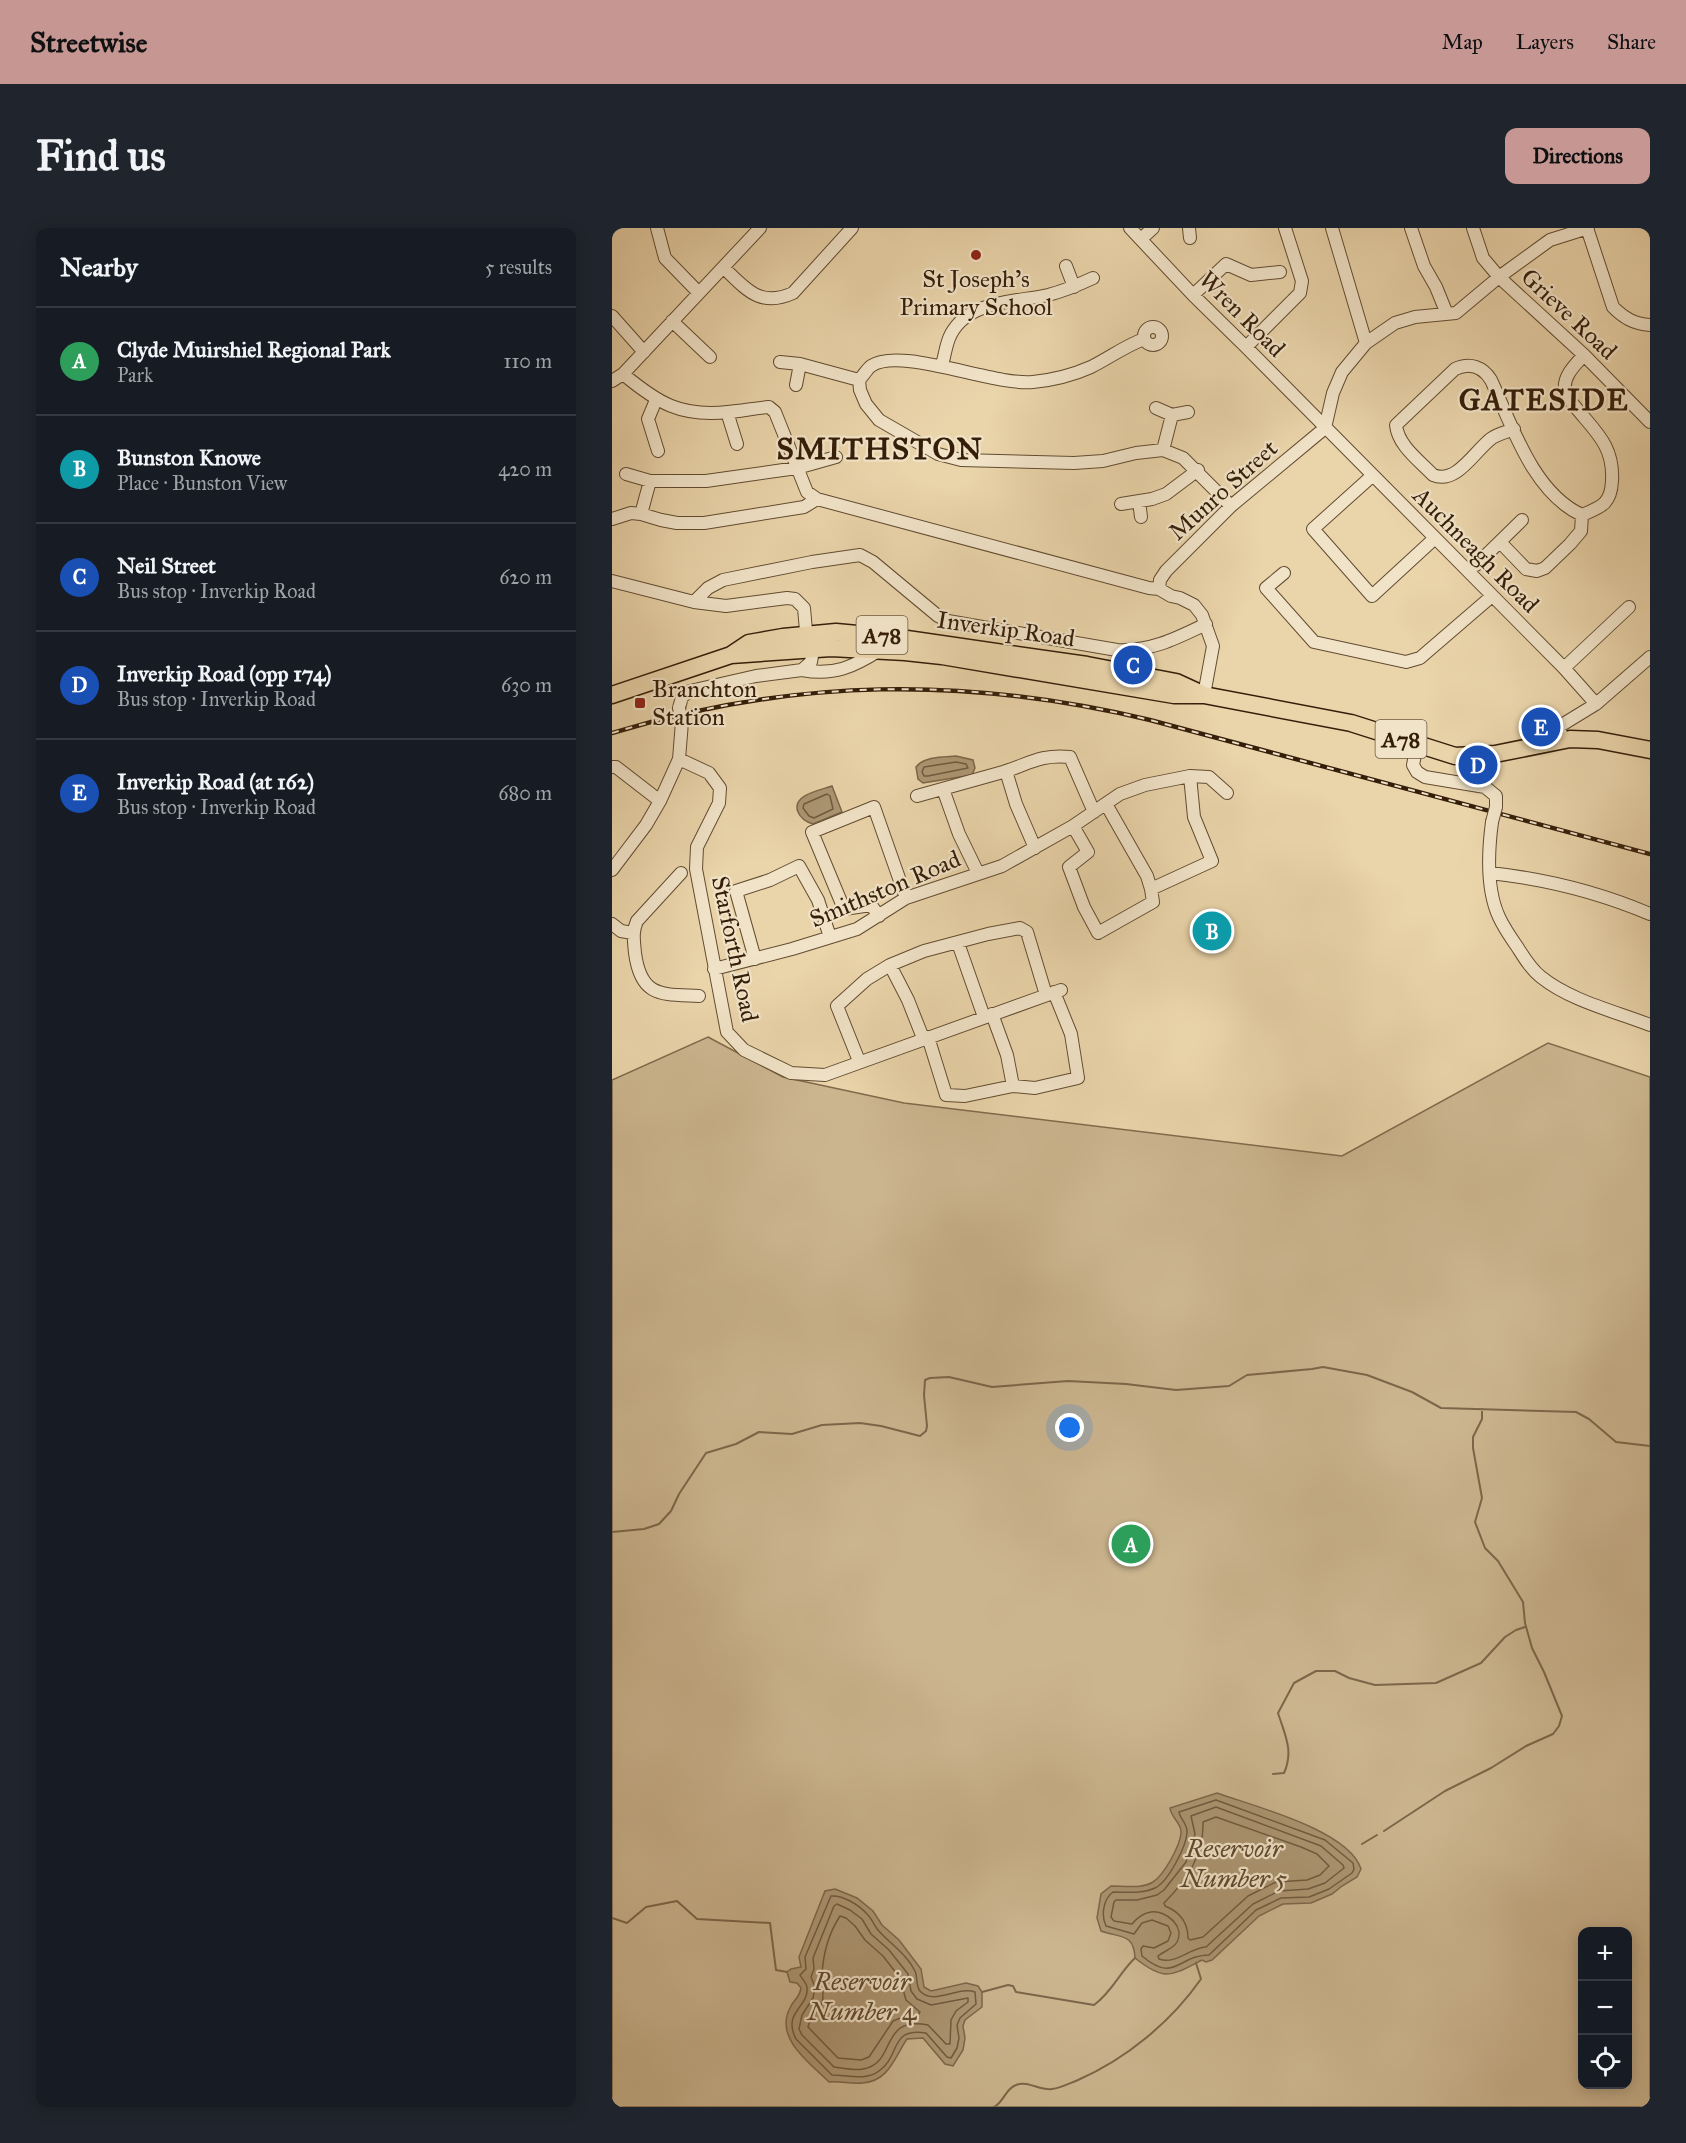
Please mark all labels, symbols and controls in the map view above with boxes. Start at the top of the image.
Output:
text: Streetwise [30,25,147,60]
text: Map [1442,29,1483,55]
text: Layers [1516,29,1574,55]
text: Share [1607,29,1656,55]
button: Directions [1505,128,1650,184]
text: Find us [36,130,166,182]
marker: St Joseph's Primary School [969,248,983,262]
text: Nearby [60,251,138,283]
text: 5 results [485,255,552,279]
street label: Grieve Road [1515,262,1623,366]
place label: St Joseph's Primary School [899,264,1053,322]
street label: Wren Road [1193,265,1291,363]
text: Clyde Muirshiel Regional Park [117,336,391,363]
text: A [73,349,86,373]
text: 110 m [504,349,552,373]
text: Park [117,363,153,387]
district label: GATESIDE [1459,382,1629,418]
district label: SMITHSTON [777,431,983,467]
street label: Munro Street [1162,433,1284,547]
text: Bunston Knowe [117,444,261,471]
text: B [73,457,86,481]
text: 420 m [498,457,552,481]
text: Place · Bunston View [117,471,287,495]
street label: Auchneagh Road [1406,480,1545,619]
text: Neil Street [117,552,216,579]
text: C [73,565,86,589]
text: 620 m [499,565,552,589]
text: Bus stop · Inverkip Road [117,579,316,603]
street label: Inverkip Road [935,604,1077,654]
road number: A78 [856,616,908,654]
pin: C [1114,642,1152,688]
text: Inverkip Road (opp 174) [117,660,332,687]
text: D [72,673,87,697]
text: 630 m [501,673,552,697]
place label: Branchton Station [652,674,757,732]
text: Bus stop · Inverkip Road [117,687,316,711]
marker: Branchton Station [633,696,647,710]
pin: E [1522,704,1560,750]
road number: A78 [1376,720,1426,758]
pin: D [1458,742,1498,788]
text: Inverkip Road (at 162) [117,768,314,795]
text: E [72,781,87,805]
text: 680 m [498,781,552,805]
text: Bus stop · Inverkip Road [117,795,316,819]
street label: Smithston Road [805,844,965,934]
street label: Starforth Road [705,873,765,1025]
pin: B [1192,908,1232,954]
your location [1055,1413,1084,1442]
pin: A [1112,1522,1150,1566]
water label: Reservoir Number 5 [1179,1832,1287,1894]
map controls [1578,1927,1632,2089]
button: + [1578,1927,1632,1981]
water label: Reservoir Number 4 [806,1965,917,2027]
button: − [1578,1981,1632,2035]
button: locate [1578,2035,1632,2089]

